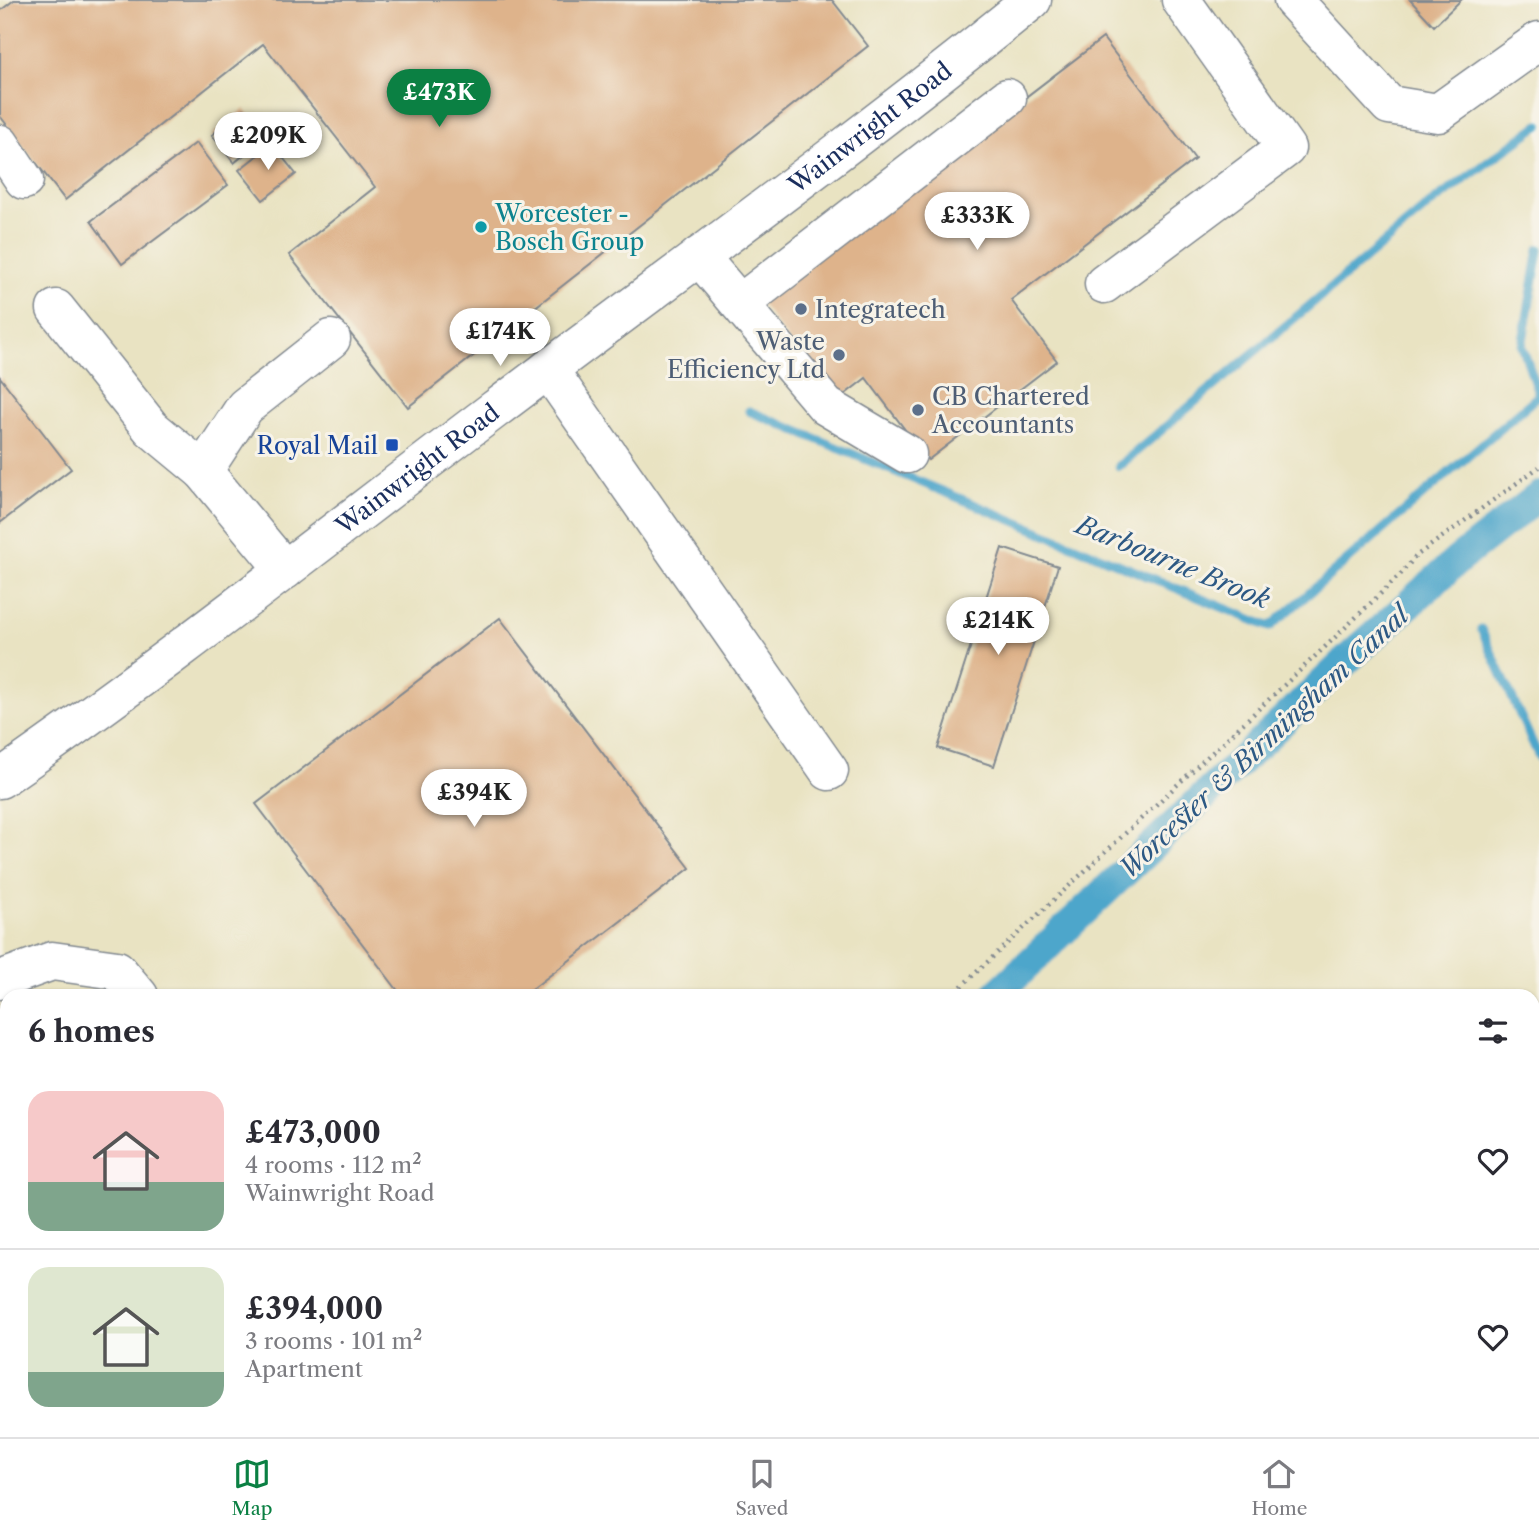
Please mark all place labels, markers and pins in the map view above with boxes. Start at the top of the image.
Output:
pin: £473K [390,69,488,129]
pin: £209K [219,113,317,172]
pin: £333K [928,192,1026,252]
place label: Worcester - Bosch Group [494,199,644,256]
marker: Worcester - Bosch Group [473,219,489,235]
place label: Integratech [815,295,946,324]
marker: Integratech [793,301,809,317]
pin: £174K [451,308,549,368]
place label: Waste Efficiency Ltd [667,327,825,384]
marker: Waste Efficiency Ltd [831,347,847,363]
place label: CB Chartered Accountants [931,382,1090,439]
marker: CB Chartered Accountants [910,402,926,418]
place label: Royal Mail [257,431,378,460]
marker: Royal Mail [384,437,400,453]
pin: £214K [949,598,1047,657]
pin: £394K [425,770,523,829]

